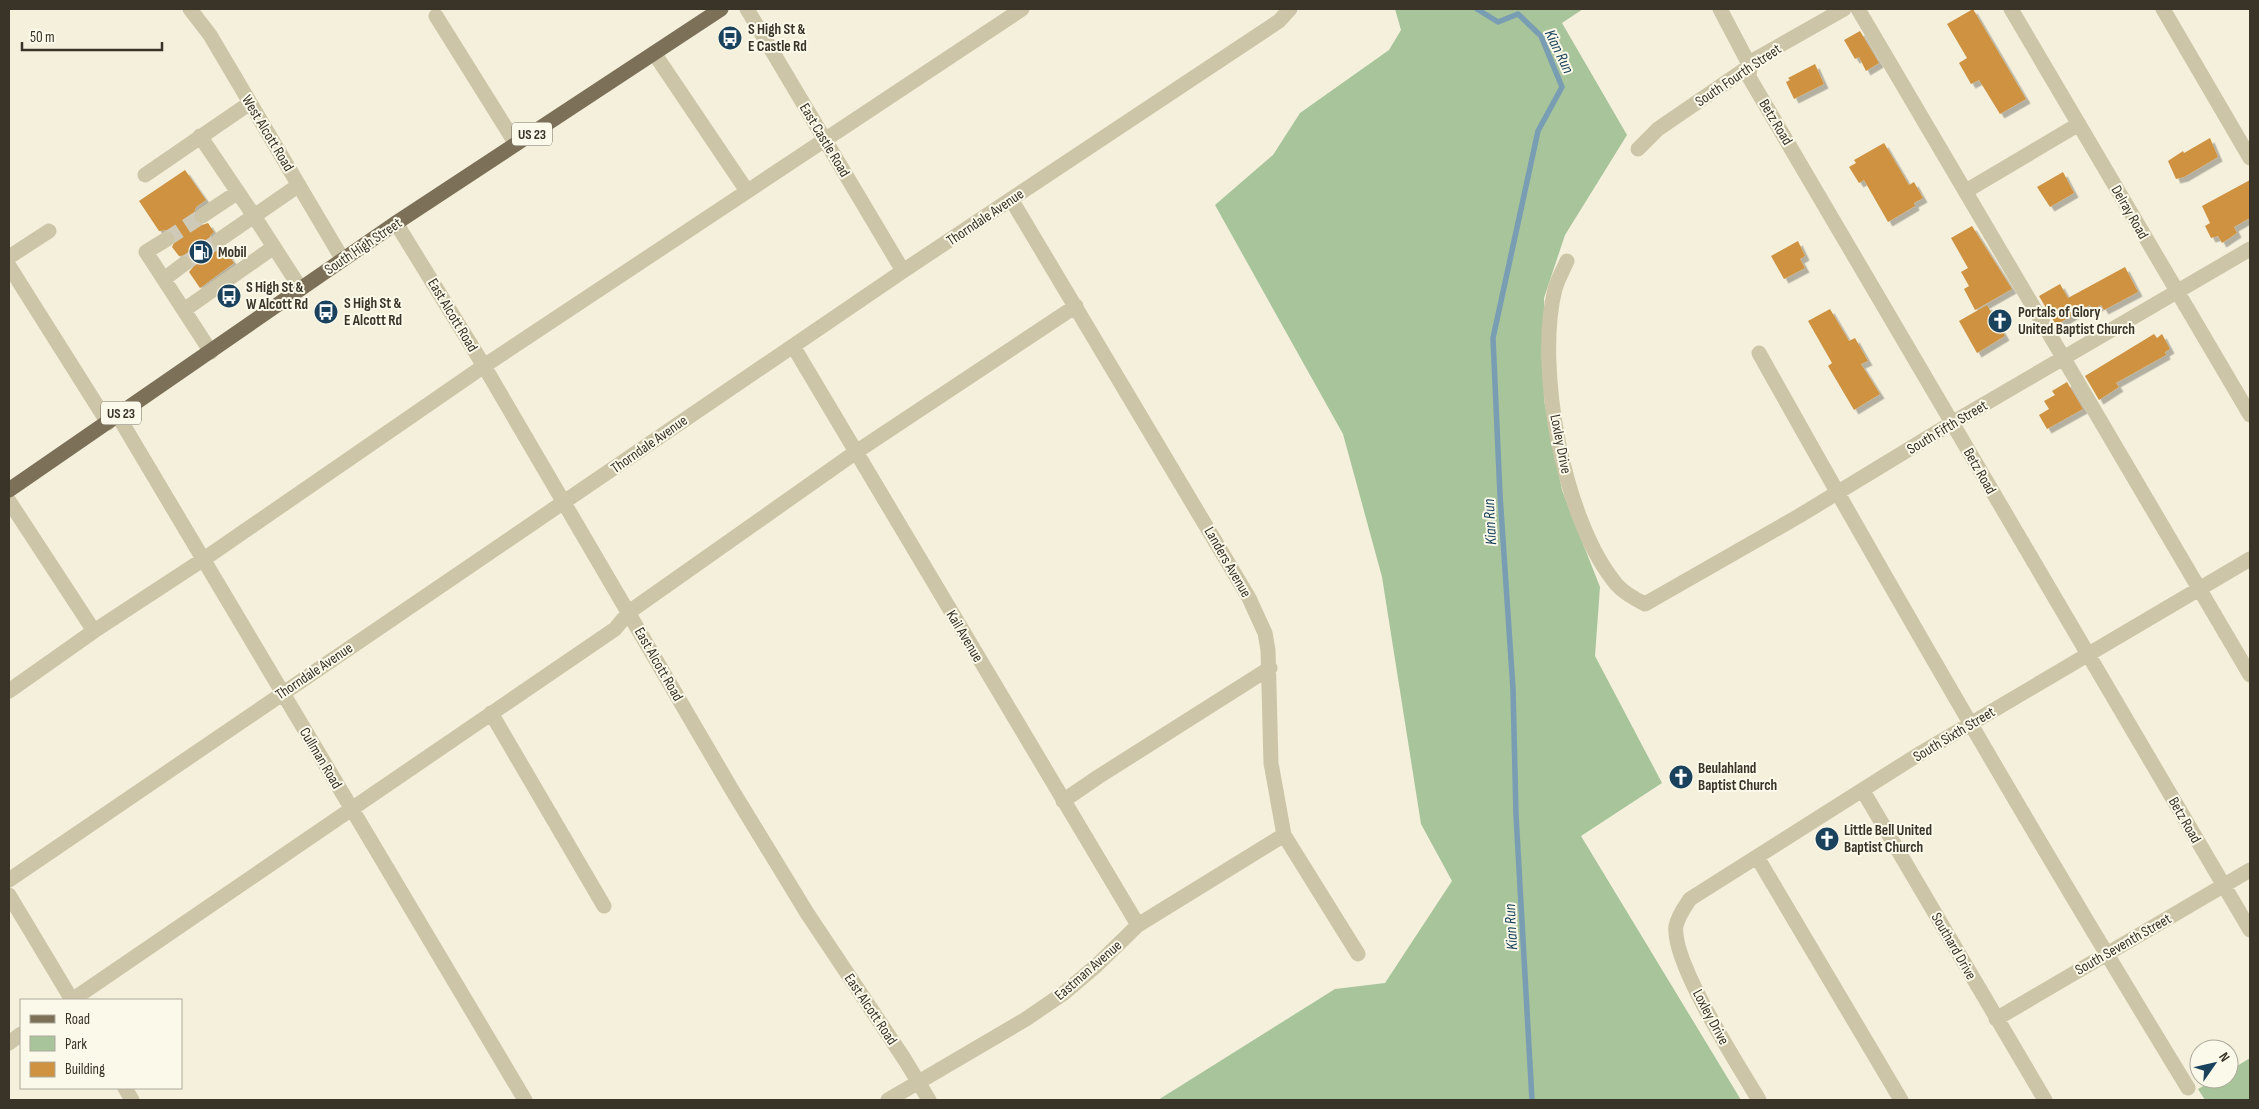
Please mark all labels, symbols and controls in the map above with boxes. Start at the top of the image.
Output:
scale bar [22,20,162,52]
place label: S High St & E Castle Rd [748,20,807,56]
bus stop icon: S High St & E Castle Rd [717,25,743,51]
water label: Kian Run [1540,27,1577,77]
text: 50 m [30,28,55,47]
street label: South Fourth Street [1692,39,1785,111]
street label: West Alcott Road [237,92,298,175]
street label: Betz Road [1755,96,1797,149]
street label: East Castle Road [795,100,854,181]
road number: US 23 [512,122,552,146]
street label: Delray Road [2107,182,2153,243]
street label: Thorndale Avenue [943,185,1028,250]
street label: South High Street [321,213,406,279]
fuel station icon: Mobil [188,239,214,265]
place label: Mobil [218,243,247,262]
street label: East Alcott Road [423,275,482,355]
place label: S High St & W Alcott Rd [246,278,308,314]
bus stop icon: S High St & W Alcott Rd [216,283,242,309]
place label: S High St & E Alcott Rd [344,294,402,330]
bus stop icon: S High St & E Alcott Rd [313,299,339,325]
place label: Portals of Glory United Baptist Church [2018,303,2135,339]
church icon: Portals of Glory United Baptist Church [1987,308,2013,334]
street label: South Fifth Street [1904,396,1991,459]
road number: US 23 [101,402,141,424]
street label: Thorndale Avenue [607,411,691,478]
street label: Loxley Drive [1545,413,1576,475]
street label: Betz Road [1959,445,2000,498]
water label: Kian Run [1480,498,1501,546]
street label: Landers Avenue [1200,523,1255,601]
street label: Kail Avenue [942,607,987,666]
street label: East Alcott Road [630,624,687,705]
street label: Thorndale Avenue [272,639,357,704]
street label: South Sixth Street [1910,702,1999,766]
street label: Cullman Road [295,724,346,792]
place label: Beulahland Baptist Church [1698,759,1777,795]
church icon: Beulahland Baptist Church [1668,764,1694,790]
street label: Betz Road [2164,794,2205,847]
place label: Little Bell United Baptist Church [1844,821,1932,857]
church icon: Little Bell United Baptist Church [1814,826,1840,852]
water label: Kian Run [1501,903,1522,951]
street label: Southard Drive [1927,909,1980,983]
street label: South Seventh Street [2072,909,2175,980]
street label: Eastman Avenue [1051,936,1126,1005]
street label: East Alcott Road [840,970,901,1049]
street label: Loxley Drive [1688,986,1733,1048]
legend [20,999,182,1089]
text: Road [65,1010,90,1029]
text: Park [65,1035,87,1054]
north arrow [2189,1039,2239,1089]
text: N [2215,1049,2234,1065]
text: Building [65,1060,105,1079]

